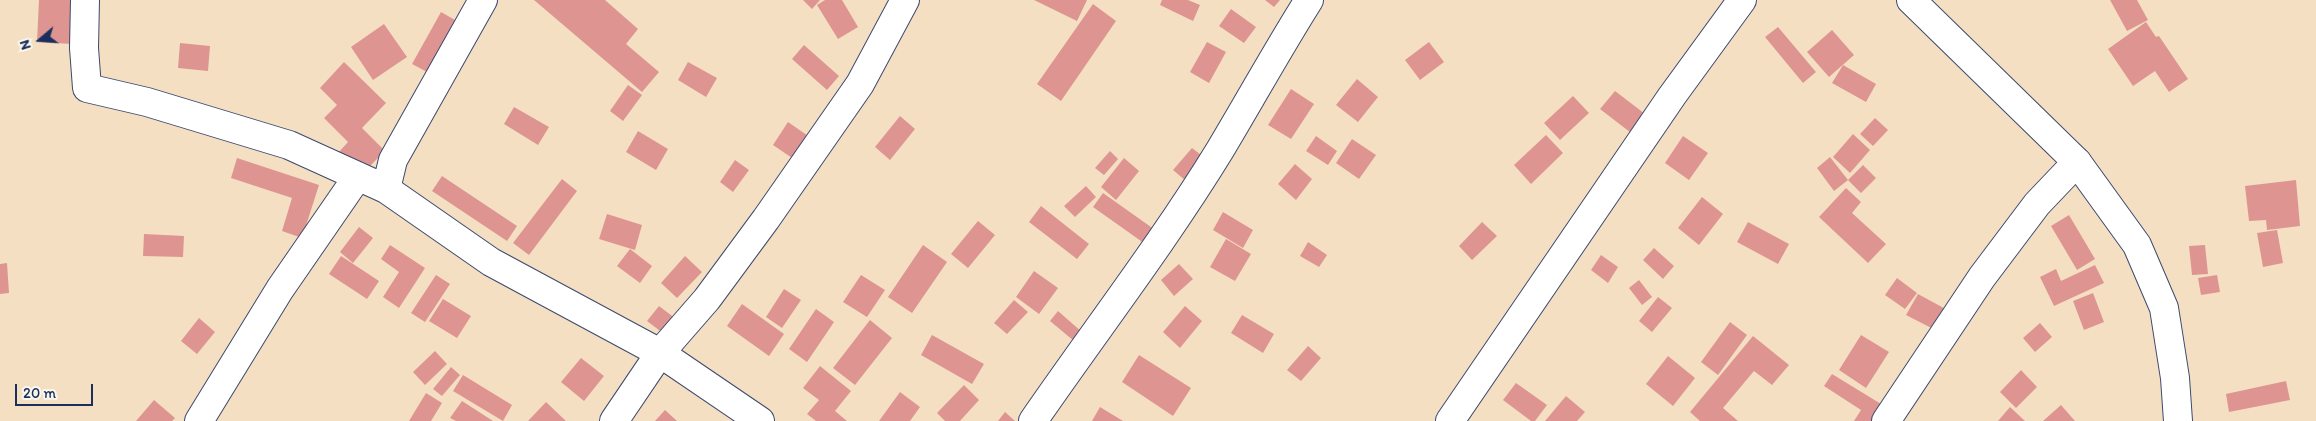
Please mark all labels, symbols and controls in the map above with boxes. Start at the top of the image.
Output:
north arrow [15,15,65,65]
text: N [16,38,35,52]
scale bar [18,374,95,406]
text: 20 m [23,384,56,402]

